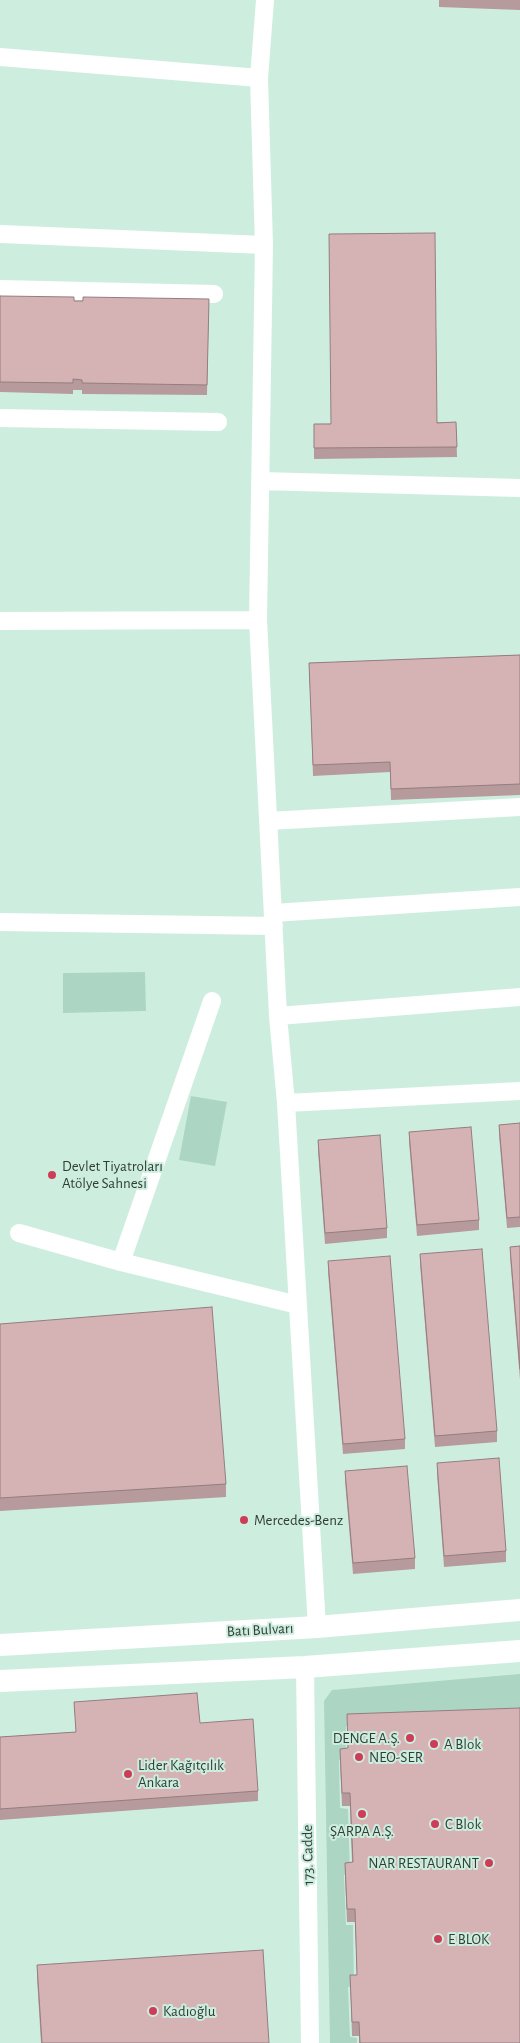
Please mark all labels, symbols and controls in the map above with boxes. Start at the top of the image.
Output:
place label: Devlet Tiyatroları Atölye Sahnesi [62,1157,163,1192]
marker: Devlet Tiyatroları Atölye Sahnesi [46,1169,58,1181]
place label: Mercedes-Benz [254,1511,343,1529]
marker: Mercedes-Benz [238,1514,250,1526]
street label: Batı Bulvarı [226,1619,294,1641]
place label: DENGE A.Ş. [333,1729,400,1747]
marker: DENGE A.Ş. [404,1732,416,1744]
place label: A Blok [444,1735,481,1753]
marker: A Blok [428,1738,440,1750]
place label: NEO-SER [369,1748,423,1766]
marker: NEO-SER [353,1751,365,1763]
place label: Lider Kağıtçılık Ankara [138,1756,224,1791]
marker: Lider Kağıtçılık Ankara [122,1768,134,1780]
marker: ŞARPA A.Ş. [356,1808,368,1820]
place label: C Blok [445,1815,481,1833]
marker: C Blok [429,1818,441,1830]
place label: ŞARPA A.Ş. [330,1822,394,1840]
street label: 173. Cadde [298,1825,318,1885]
place label: NAR RESTAURANT [368,1854,479,1872]
marker: NAR RESTAURANT [483,1857,495,1869]
place label: E BLOK [448,1930,489,1948]
marker: E BLOK [432,1933,444,1945]
place label: Kadıoğlu [163,2002,215,2020]
marker: Kadıoğlu [147,2005,159,2017]

